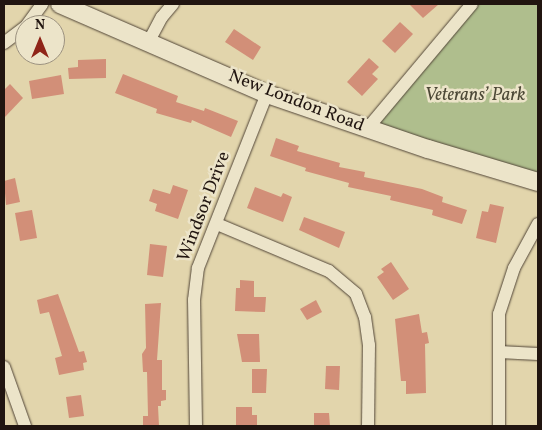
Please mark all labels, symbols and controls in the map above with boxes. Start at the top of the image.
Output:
north arrow [15,15,65,65]
text: N [35,16,45,35]
street label: New London Road [225,66,367,138]
park label: Veterans’ Park [425,85,525,107]
street label: Windsor Drive [174,149,236,265]

